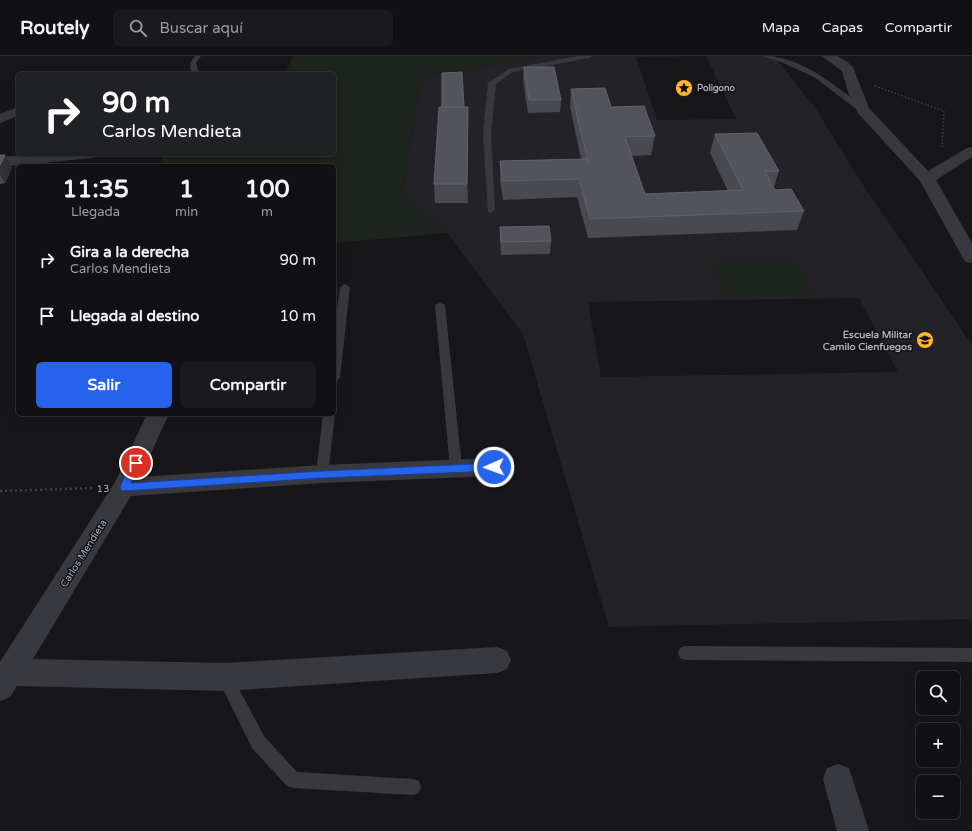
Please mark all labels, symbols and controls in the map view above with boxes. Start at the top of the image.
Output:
search box [113,10,393,46]
text: Routely [20,17,89,39]
icon: search [127,17,149,39]
text: Buscar aquí [159,19,243,37]
text: Mapa [762,19,800,36]
text: Capas [822,19,863,36]
text: Compartir [885,19,952,36]
place icon: Poligono [674,78,694,98]
place label: Poligono [697,83,736,94]
text: 90 m [102,86,170,120]
icon: right [36,88,88,140]
text: Carlos Mendieta [102,120,242,142]
text: 11:35 [62,175,129,204]
text: 1 [179,175,194,204]
text: 100 [244,175,290,204]
text: Llegada [71,204,120,220]
text: min [175,204,198,220]
text: m [261,204,273,220]
text: Gira a la derecha [70,243,189,261]
icon: right [36,249,58,271]
text: 90 m [279,251,316,269]
text: Carlos Mendieta [70,261,171,277]
icon: arrive [36,305,58,327]
text: Llegada al destino [70,307,199,325]
text: 10 m [279,307,316,325]
place label: Escuela Militar Camilo Cienfuegos [823,329,912,353]
school or university icon: Escuela Militar Camilo Cienfuegos [915,330,935,350]
button: Salir [36,362,172,408]
button: Compartir [180,362,316,408]
pin [119,446,153,480]
position arrow [473,446,515,488]
icon: arrive [125,452,147,474]
street label: 13 [97,483,110,495]
street label: Carlos Mendieta [58,517,109,590]
map controls [916,671,960,819]
button: search [916,671,960,715]
button: + [916,723,960,767]
button: − [916,775,960,819]

